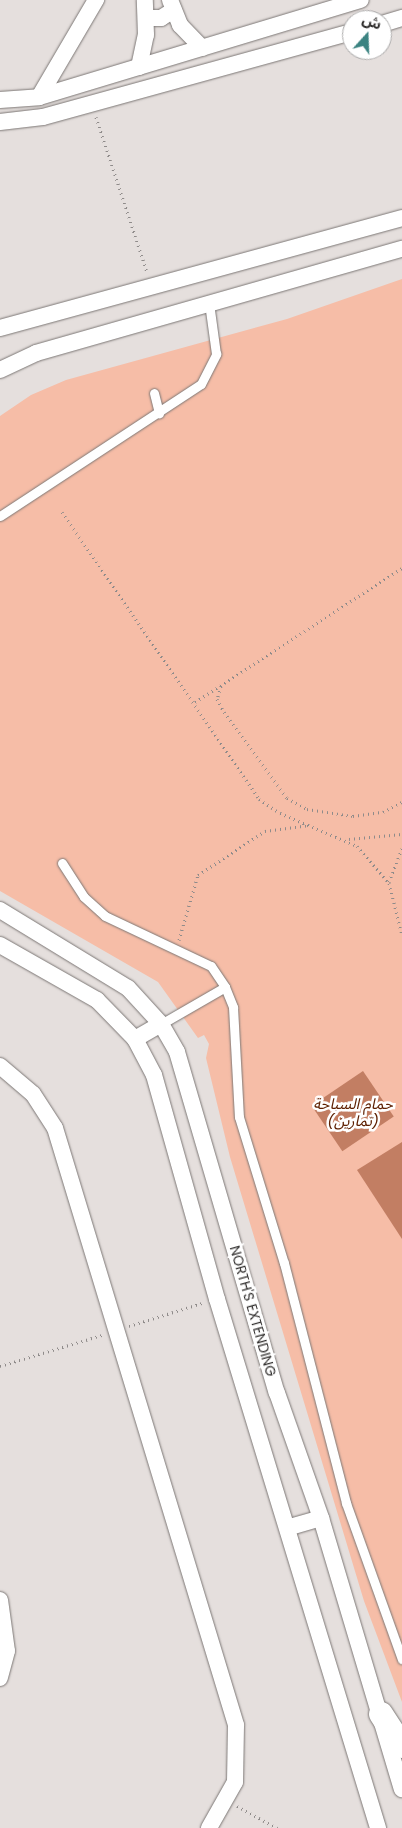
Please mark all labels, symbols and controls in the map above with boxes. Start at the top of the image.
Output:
text: ش [359,9,384,35]
north arrow [342,10,392,60]
water label: حمام السباحة (تمارين) [313,1094,393,1129]
street label: NORTH'S EXTENDING [226,1244,280,1378]

